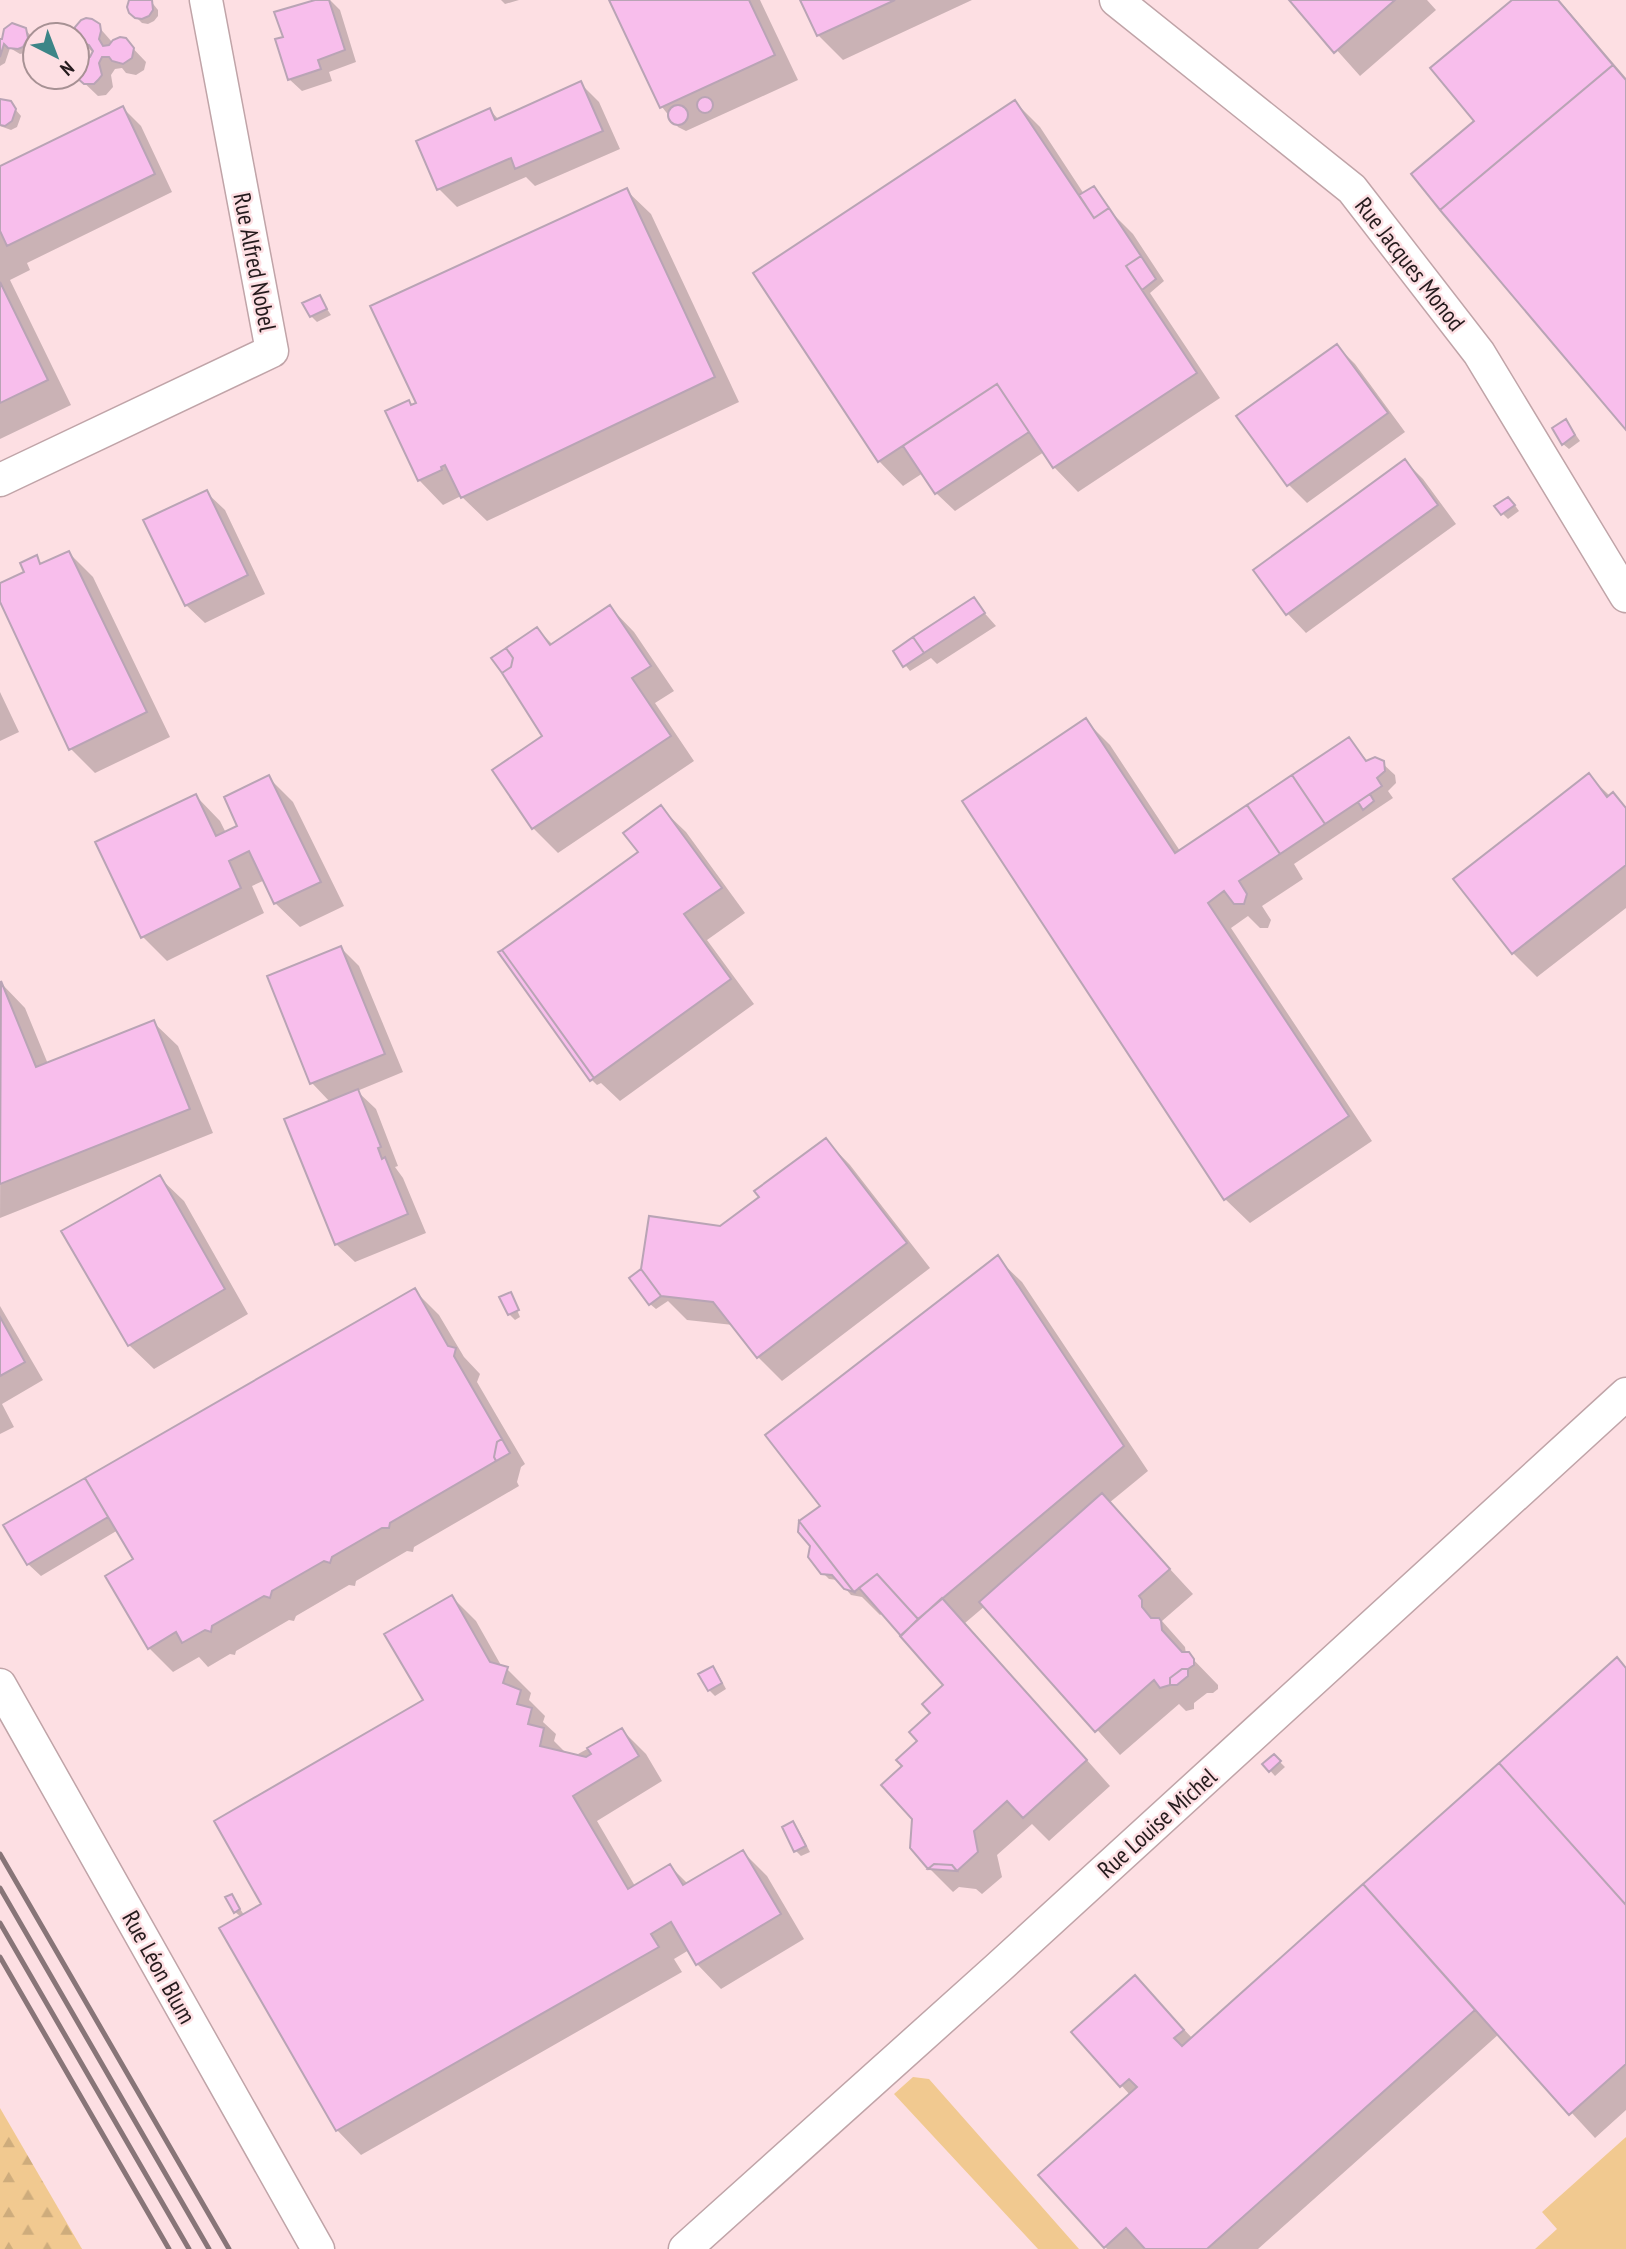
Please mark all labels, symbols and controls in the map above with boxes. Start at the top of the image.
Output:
north arrow [21,21,91,91]
text: N [56,56,79,81]
street label: Rue Alfred Nobel [226,190,284,334]
street label: Rue Jacques Monod [1348,191,1472,337]
street label: Rue Louise Michel [1091,1761,1223,1885]
street label: Rue Léon Blum [115,1905,203,2029]

